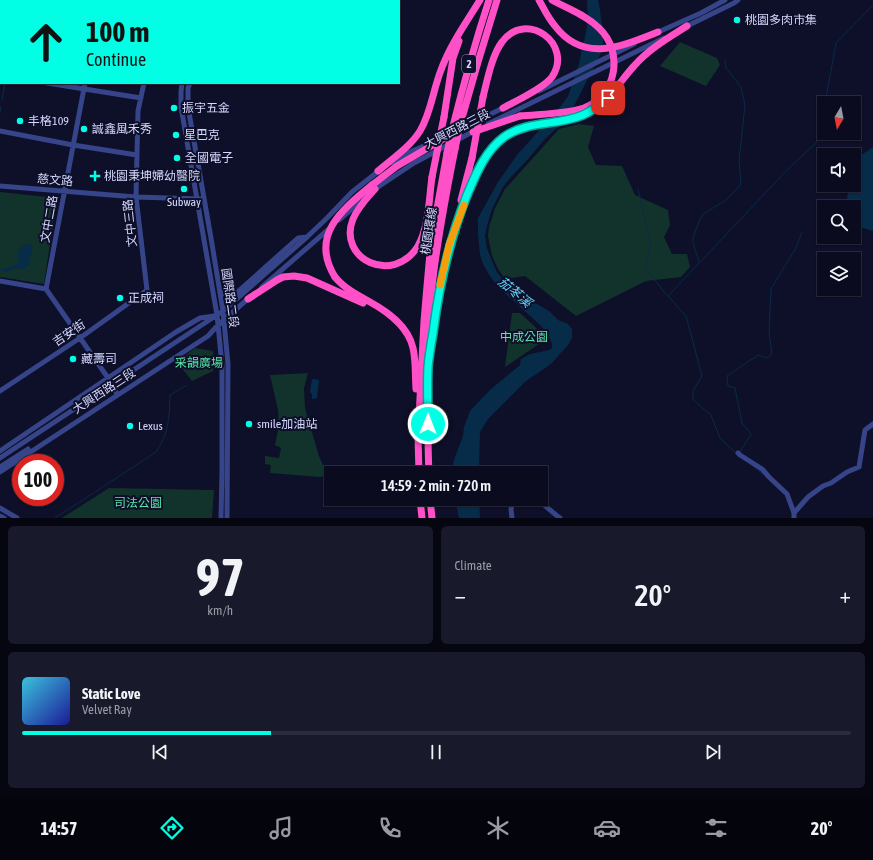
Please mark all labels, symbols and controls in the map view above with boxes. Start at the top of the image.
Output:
place label: 桃園多肉市集 [745,13,817,27]
marker: 桃園多肉市集 [732,15,742,25]
icon: ahead [20,16,72,68]
text: 100 m [86,16,149,48]
text: Continue [86,49,146,70]
road number: 2 [462,55,476,73]
pin [591,81,625,115]
icon: arrive [597,87,619,109]
north arrow [817,96,861,140]
map controls [817,96,861,296]
place label: 振宇五金 [182,101,230,115]
marker: 振宇五金 [169,103,179,113]
street label: 大興西路三段 [422,106,492,152]
place label: 丰格109 [28,114,69,128]
marker: 丰格109 [15,116,25,126]
place label: 誠鑫風禾秀 [92,122,152,136]
marker: 誠鑫風禾秀 [79,124,89,134]
place label: 星巴克 [184,128,220,142]
marker: 星巴克 [171,130,181,140]
button: sound [817,148,861,192]
place label: 全國電子 [185,151,233,165]
marker: 全國電子 [172,153,182,163]
place label: 桃園秉坤婦幼醫院 [104,169,200,183]
marker: 桃園秉坤婦幼醫院 [89,170,101,182]
street label: 慈文路 [36,171,74,189]
marker: Subway [179,184,189,194]
street label: 文中二路 [38,194,60,244]
place label: Subway [167,195,201,209]
street label: 文中三路 [121,198,139,248]
button: search [817,200,861,244]
street label: 桃園環線 [418,206,440,256]
button: layers [817,252,861,296]
street label: 國際路二段 [219,267,241,329]
water label: 茄苳溪 [495,274,536,312]
place label: 正成祠 [128,291,164,305]
marker: 正成祠 [115,293,125,303]
street label: 吉安街 [50,317,88,349]
park label: 中成公園 [500,330,548,344]
place label: 藏壽司 [81,352,117,366]
marker: 藏壽司 [68,354,78,364]
park label: 采韻廣場 [175,356,223,370]
street label: 大興西路三段 [70,366,138,416]
position arrow [407,403,449,445]
place label: smile加油站 [257,417,317,431]
place label: Lexus [138,419,163,433]
marker: smile加油站 [244,419,254,429]
marker: Lexus [125,421,135,431]
speed limit sign: 100 [12,454,64,506]
text: 14:59 · 2 min · 720 m [381,477,491,494]
park label: 司法公園 [114,496,162,510]
text: 97 [196,547,245,607]
text: Climate [455,558,492,573]
text: 20° [635,578,671,612]
text: − [455,582,466,608]
text: + [840,582,851,608]
text: km/h [207,603,233,618]
text: Static Love [82,685,141,702]
text: Velvet Ray [82,702,132,717]
icon: previous [149,741,171,763]
icon: pause [425,741,447,763]
icon: next [702,741,724,763]
icon: directions [158,814,186,842]
icon: music [267,814,295,842]
icon: phone [376,814,404,842]
icon: climate [484,814,512,842]
icon: car [593,814,621,842]
icon: filters [702,814,730,842]
text: 14:57 [40,818,77,839]
text: 20° [811,818,833,839]

